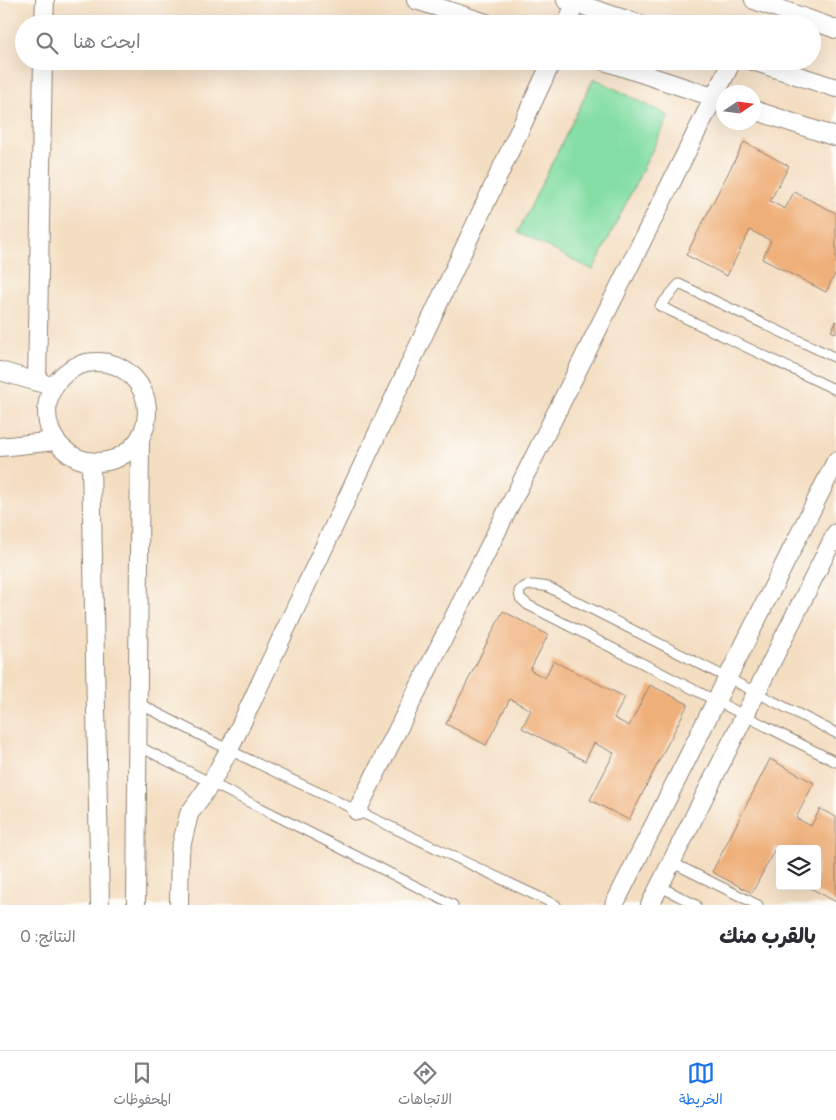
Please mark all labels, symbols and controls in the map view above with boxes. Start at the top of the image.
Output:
search box [15,15,821,70]
icon: search [33,29,61,57]
text: ابحث هنا [73,30,141,54]
north arrow [716,85,761,130]
map controls [776,845,821,890]
button: layers [776,845,821,890]
text: بالقرب منك [719,923,816,950]
text: النتائج: 0 [20,927,76,947]
tab: المحفوظات [113,1059,171,1112]
tab: الاتجاهات [398,1059,452,1112]
tab: الخريطة [679,1059,723,1112]

